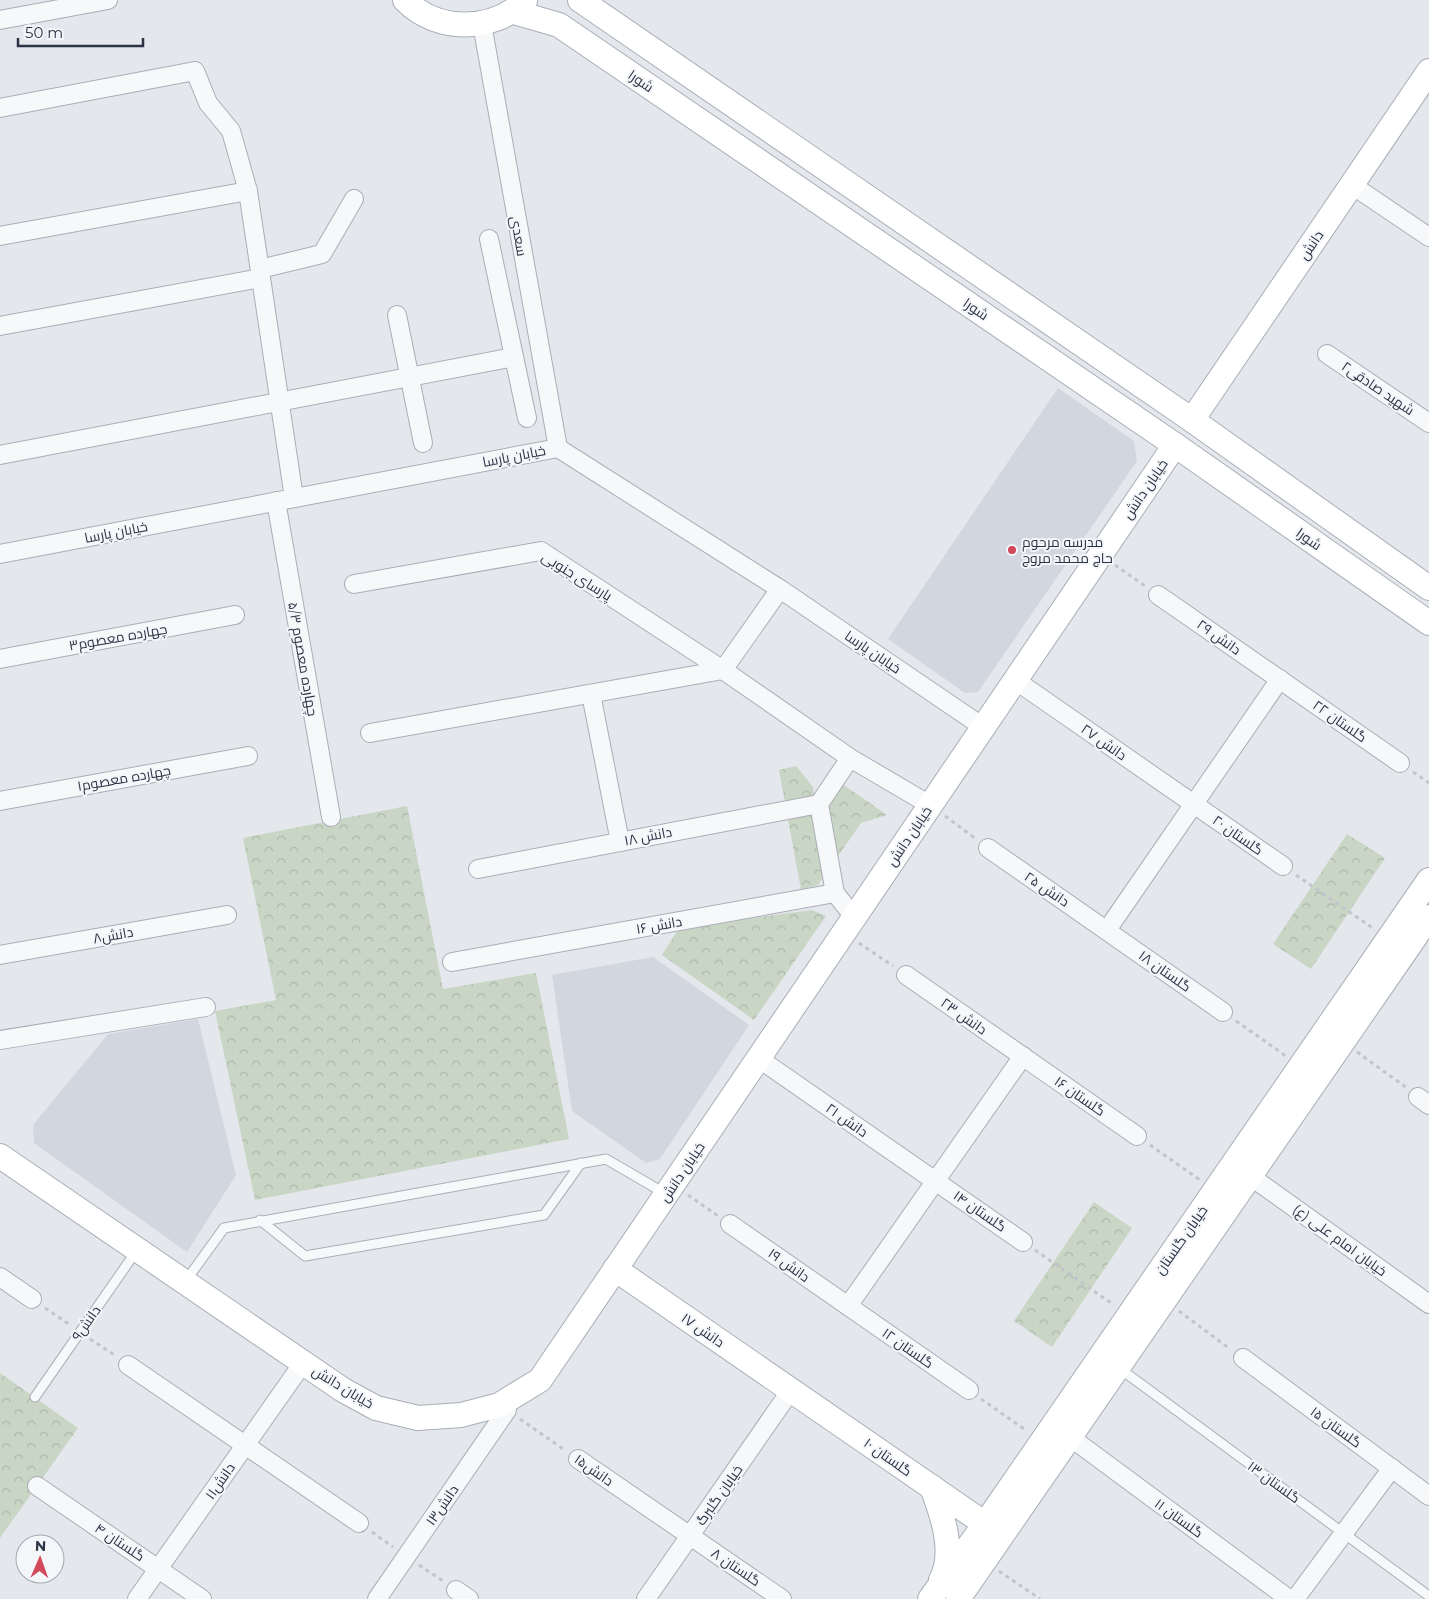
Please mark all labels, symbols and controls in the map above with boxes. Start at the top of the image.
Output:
scale bar [18,15,142,47]
text: 50 m [25,23,63,42]
street label: شورا [625,66,657,96]
street label: سعدی [507,214,531,258]
street label: دانش [1295,227,1327,263]
street label: شورا [960,294,992,324]
street label: شهید صادقی۲ [1338,357,1418,419]
street label: خیابان پارسا [481,441,547,472]
street label: خیابان دانش [1118,456,1172,522]
street label: خیابان پارسا [83,517,149,548]
street label: شورا [1293,524,1325,554]
place label: مدرسه مرحوم حاج محمد مروج [1022,533,1113,567]
marker: مدرسه مرحوم حاج محمد مروج [1006,544,1018,556]
street label: پارسای جنوبی [538,547,616,606]
street label: چهارده معصوم ۵/۳ [283,601,322,718]
street label: دانش ۲۹ [1193,615,1245,659]
street label: چهارده معصوم۳ [67,619,169,655]
street label: خیابان پارسا [841,627,905,678]
street label: گلستان ۲۲ [1310,696,1370,746]
street label: دانش ۲۷ [1078,720,1130,764]
street label: چهارده معصوم۱ [76,761,172,796]
street label: خیابان دانش [882,803,936,869]
street label: گلستان ۲۰ [1209,811,1267,859]
street label: دانش ۱۸ [622,823,674,849]
street label: دانش ۲۵ [1021,867,1073,911]
street label: دانش ۱۶ [635,912,683,938]
street label: دانش۸ [92,923,134,947]
street label: گلستان ۱۸ [1135,946,1195,996]
street label: دانش ۲۳ [937,994,991,1038]
street label: گلستان ۱۶ [1051,1072,1109,1120]
street label: دانش ۲۱ [823,1099,871,1141]
street label: خیابان دانش [655,1139,709,1205]
street label: گلستان ۱۴ [950,1186,1010,1236]
street label: خیابان امام علی (ع) [1289,1200,1391,1281]
street label: خیابان گلستان [1151,1202,1211,1278]
street label: دانش ۱۹ [765,1244,813,1286]
street label: دانش۹ [67,1302,105,1344]
street label: دانش ۱۷ [678,1309,728,1351]
street label: گلستان ۱۲ [879,1324,937,1372]
street label: خیابان دانش [309,1362,377,1412]
street label: گلستان ۱۵ [1307,1402,1365,1452]
street label: گلستان ۱۰ [860,1434,916,1480]
street label: دانش۱۵ [571,1450,617,1490]
street label: گلستان ۱۳ [1244,1457,1304,1507]
street label: دانش۱۱ [201,1459,239,1503]
street label: خیابان گلبرگ [692,1461,746,1529]
street label: دانش۱۳ [422,1481,462,1529]
street label: گلستان ۱۱ [1151,1494,1207,1542]
street label: گلستان ۴ [92,1519,148,1565]
north arrow [15,1534,65,1584]
text: N [34,1537,46,1555]
street label: گلستان ۸ [708,1544,764,1590]

